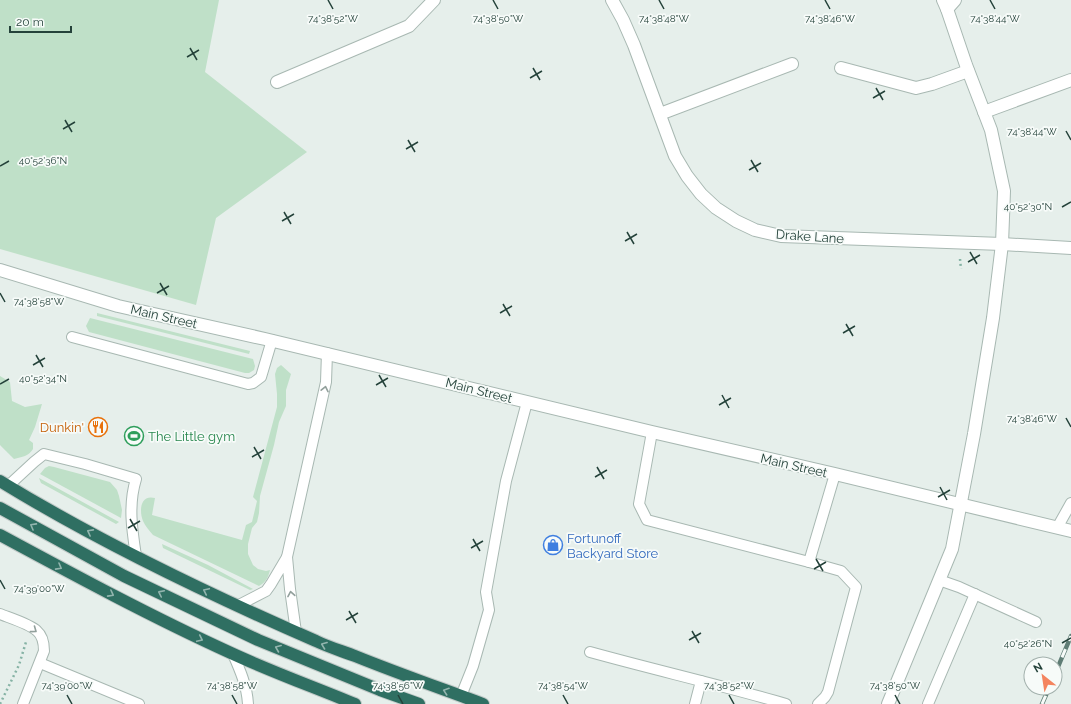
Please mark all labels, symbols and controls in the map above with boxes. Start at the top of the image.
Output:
scale bar [10,8,71,34]
text: 74°38'52"W [308,13,358,24]
text: 74°38'50"W [473,13,524,24]
text: 74°38'48"W [639,13,689,24]
text: 74°38'46"W [805,13,856,24]
text: 74°38'44"W [970,13,1020,24]
text: 20 m [16,15,44,29]
text: 74°38'44"W [1007,126,1057,137]
text: 40°52'36"N [19,155,67,166]
text: 40°52'30"N [1004,201,1052,212]
street label: Drake Lane [775,227,845,246]
text: 74°38'58"W [14,296,65,307]
street label: Main Street [129,302,199,332]
text: 40°52'34"N [19,373,67,384]
street label: Main Street [444,375,514,406]
one-way arrow [320,386,329,392]
text: 74°38'46"W [1007,413,1058,424]
restaurant icon: Dunkin' [87,416,109,438]
place label: Dunkin' [40,420,84,435]
sports icon: The Little gym [123,425,145,447]
place label: The Little gym [148,429,235,444]
street label: Main Street [759,451,829,481]
one-way arrow [30,523,37,531]
one-way arrow [87,530,94,537]
place label: Fortunoff Backyard Store [567,531,659,561]
shop icon: Fortunoff Backyard Store [542,534,564,556]
one-way arrow [55,562,62,569]
text: 74°39'00"W [13,583,65,594]
one-way arrow [203,588,210,596]
one-way arrow [107,590,114,597]
one-way arrow [157,590,165,598]
one-way arrow [287,590,296,597]
one-way arrow [29,625,36,632]
one-way arrow [196,634,204,642]
text: 40°52'26"N [1004,638,1052,649]
one-way arrow [321,641,328,649]
one-way arrow [275,645,282,653]
north arrow [1023,656,1063,696]
text: N [1031,660,1045,676]
text: 74°39'00"W [41,680,93,691]
text: 74°38'58"W [207,680,258,691]
text: 74°38'56"W [373,680,424,691]
text: 74°38'54"W [538,680,589,691]
text: 74°38'52"W [704,680,754,691]
text: 74°38'50"W [870,680,921,691]
one-way arrow [443,687,450,695]

